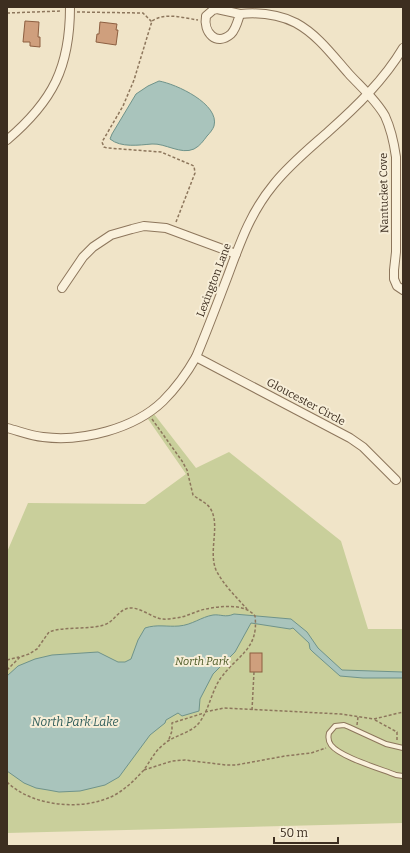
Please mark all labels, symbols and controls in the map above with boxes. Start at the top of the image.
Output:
street label: Nantucket Cove [377,153,391,233]
street label: Lexington Lane [194,241,234,319]
street label: Gloucester Circle [264,376,348,428]
park label: North Park [175,655,230,668]
water label: North Park Lake [32,715,118,729]
scale bar [274,819,338,845]
text: 50 m [280,826,309,840]

